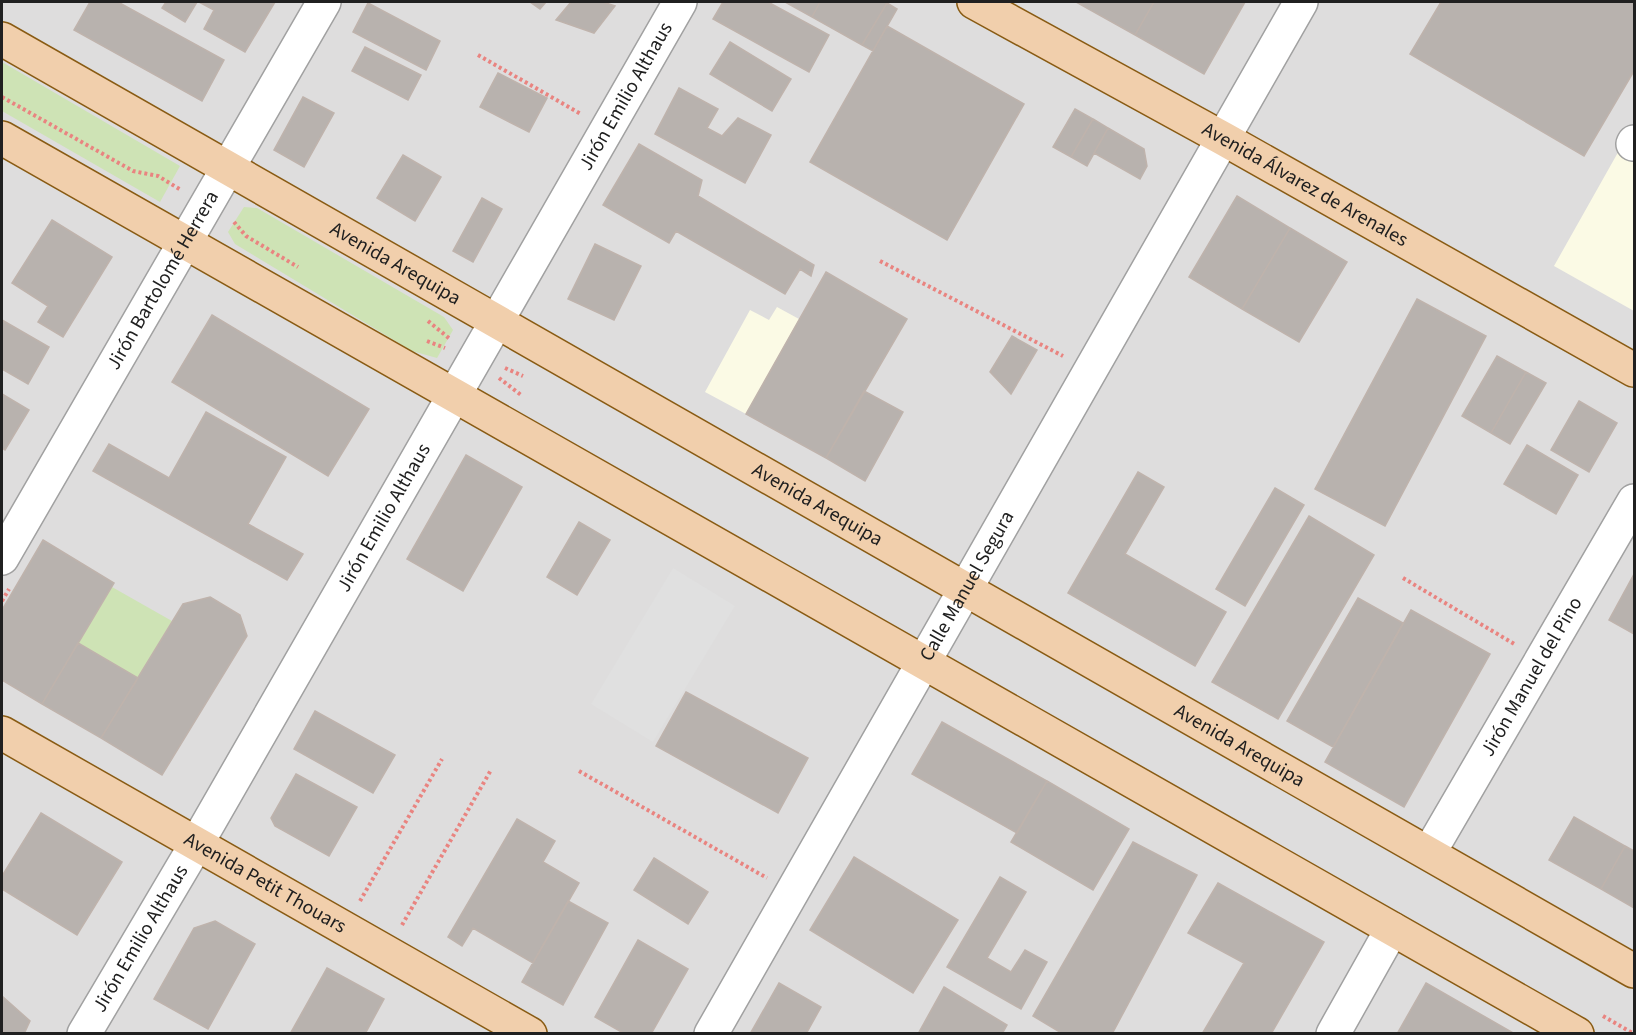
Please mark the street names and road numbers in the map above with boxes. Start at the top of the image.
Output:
street label: Jirón Emilio Althaus [572,17,680,176]
street label: Avenida Álvarez de Arenales [1197,116,1413,254]
street label: Jirón Bartolomé Herrera [100,185,226,375]
street label: Avenida Arequipa [325,215,466,312]
street label: Jirón Emilio Althaus [330,438,438,597]
street label: Avenida Arequipa [747,456,888,553]
street label: Calle Manuel Segura [913,506,1021,666]
street label: Jirón Manuel del Pino [1474,592,1589,762]
street label: Avenida Arequipa [1169,697,1310,794]
street label: Avenida Petit Thouars [179,826,352,940]
street label: Jirón Emilio Althaus [86,859,195,1017]

